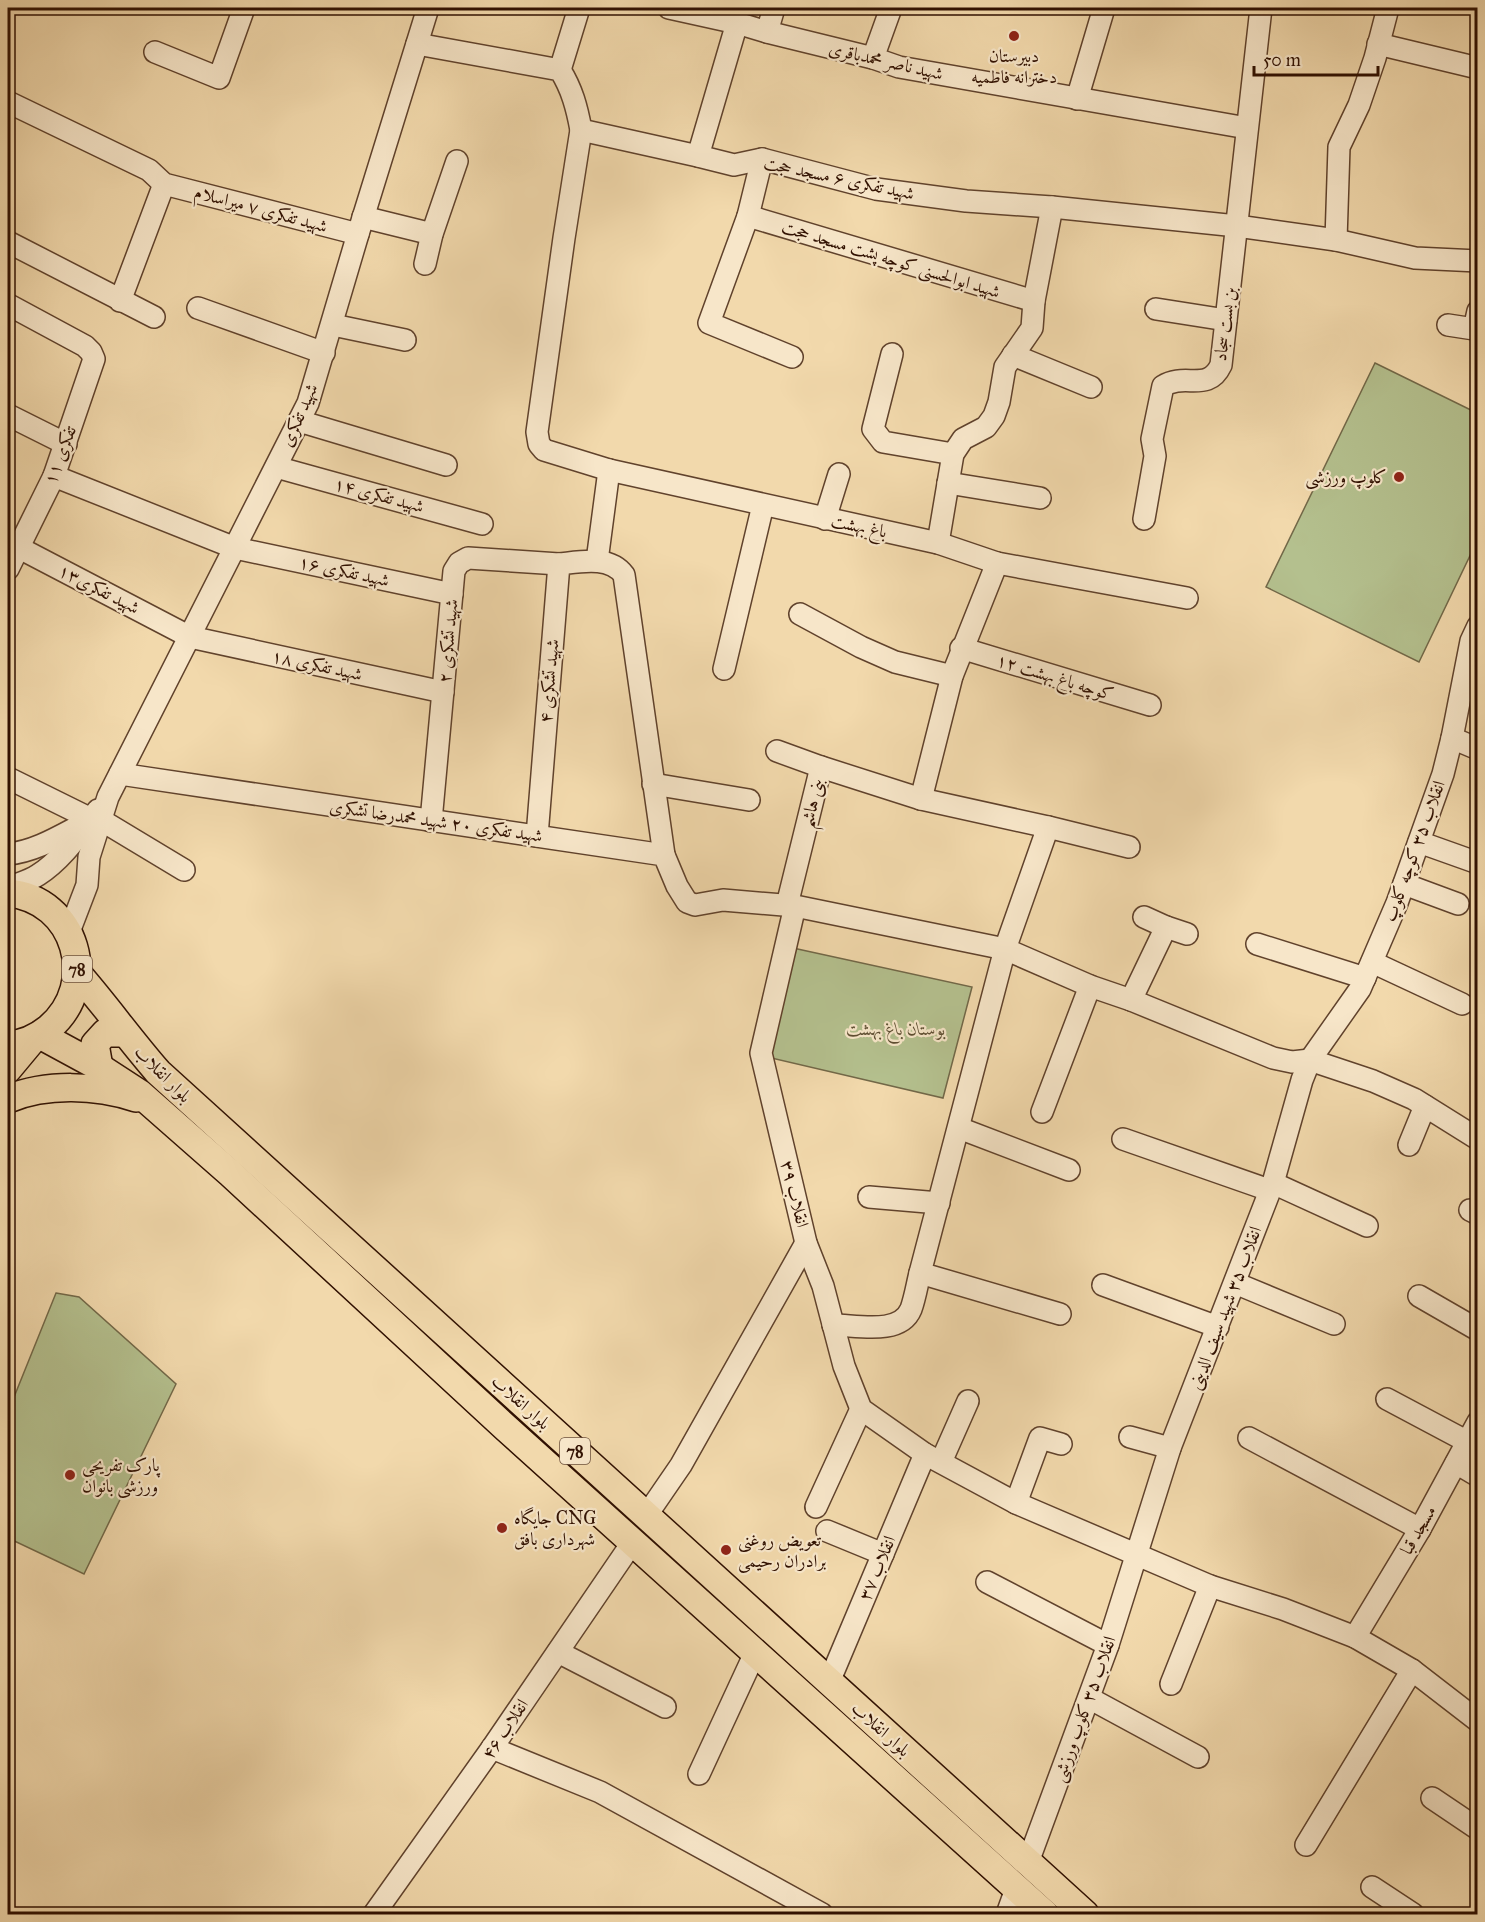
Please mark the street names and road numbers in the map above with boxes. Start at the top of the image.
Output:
street label: شهید ناصر محمدباقری [826,37,945,86]
street label: شهید تفکری ۶ مسجد حجت [762,151,916,206]
street label: شهید تفکری ۷ میراسلام [191,181,330,242]
street label: شهید ابوالحسنی کوچه پشت مسجد حجت [779,215,1003,305]
street label: بن بست سجاد [1209,285,1241,363]
street label: شهید تفکری [275,380,324,451]
street label: تفکری ۱۱ [39,422,82,488]
street label: شهید تفکری ۱۴ [331,472,426,519]
street label: باغ بهشت [828,509,889,547]
street label: شهید تفکری ۱۶ [296,551,391,592]
street label: شهید تفکری۱۳ [54,559,143,620]
street label: شهید تشکری ۲ [433,598,464,684]
street label: شهید تشکری ۴ [534,638,565,724]
street label: شهید تفکری ۱۸ [269,645,364,686]
street label: کوچه باغ بهشت ۱۲ [993,649,1116,709]
street label: بنی هاشم [795,776,836,832]
street label: انقلاب ۳۵ کوچه کلوپ [1378,777,1452,925]
street label: شهید تفکری ۲۰ شهید محمدرضا تشکری [328,795,544,848]
road number: 78 [62,956,92,982]
street label: بلوار انقلاب [130,1041,196,1107]
street label: انقلاب ۳۹ [776,1158,814,1230]
street label: انقلاب ۳۵ شهید سیف الدینی [1184,1223,1267,1393]
street label: بلوار انقلاب [487,1370,555,1434]
road number: 78 [560,1438,590,1464]
street label: مسجد قبا [1395,1502,1441,1558]
street label: انقلاب ۳۷ [854,1532,900,1604]
street label: انقلاب ۳۵ کلوپ ورزشی [1047,1633,1123,1786]
street label: انقلاب ۴۶ [477,1695,533,1763]
street label: بلوار انقلاب [847,1697,915,1761]

